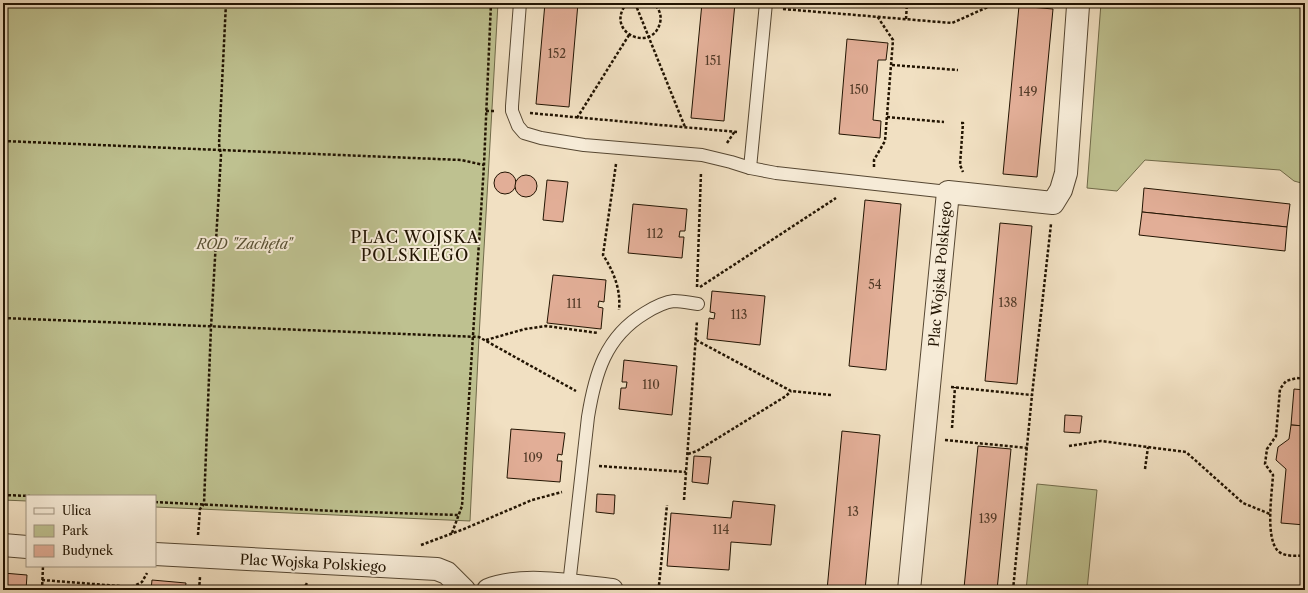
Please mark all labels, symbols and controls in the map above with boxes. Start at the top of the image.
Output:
house number: 152 [548,46,566,61]
house number: 151 [705,53,721,68]
house number: 150 [849,82,869,97]
house number: 149 [1018,84,1038,99]
street label: Plac Wojska Polskiego [925,200,955,348]
house number: 112 [647,226,664,241]
district label: PLAC WOJSKA POLSKIEGO [350,227,480,265]
park label: ROD "Zachęta" [196,235,294,253]
house number: 54 [868,277,882,292]
house number: 138 [999,295,1017,310]
house number: 111 [566,296,582,311]
house number: 113 [731,307,747,322]
house number: 110 [642,377,660,392]
house number: 109 [523,450,543,465]
legend [26,495,156,567]
text: Ulica [62,503,92,518]
house number: 13 [847,504,859,519]
house number: 139 [979,511,997,526]
house number: 114 [712,522,730,537]
text: Park [62,523,89,538]
text: Budynek [62,543,114,558]
street label: Plac Wojska Polskiego [239,550,387,576]

